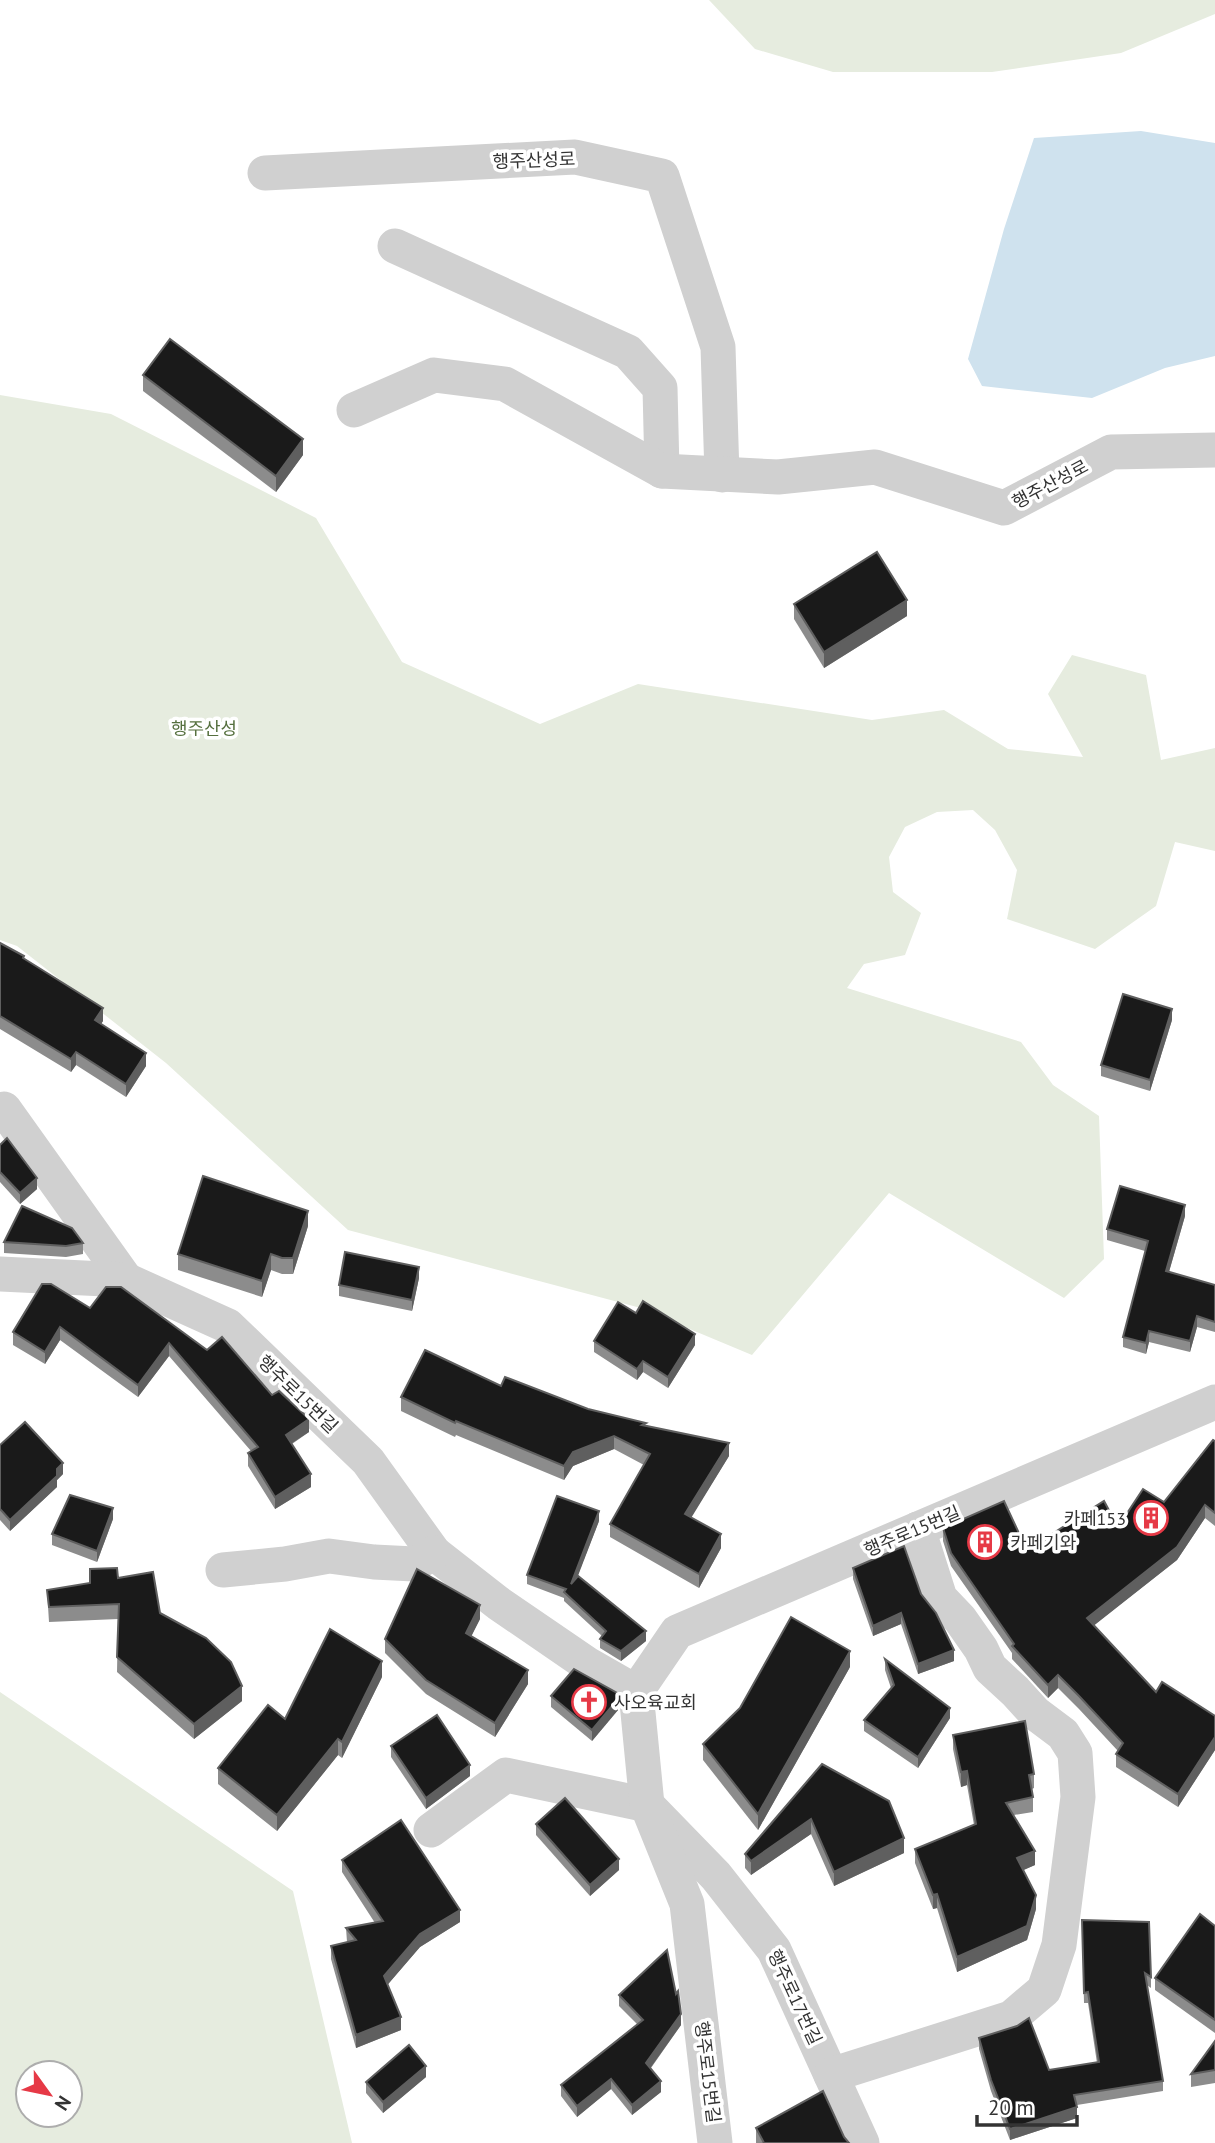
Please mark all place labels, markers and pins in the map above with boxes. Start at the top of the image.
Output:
building icon: 카페153 [1132,1499,1170,1537]
place label: 카페153 [1063,1507,1126,1530]
building icon: 카페기와 [966,1523,1004,1561]
place label: 카페기와 [1010,1531,1076,1554]
church icon: 사오육교회 [570,1683,608,1721]
place label: 사오육교회 [614,1691,697,1714]

